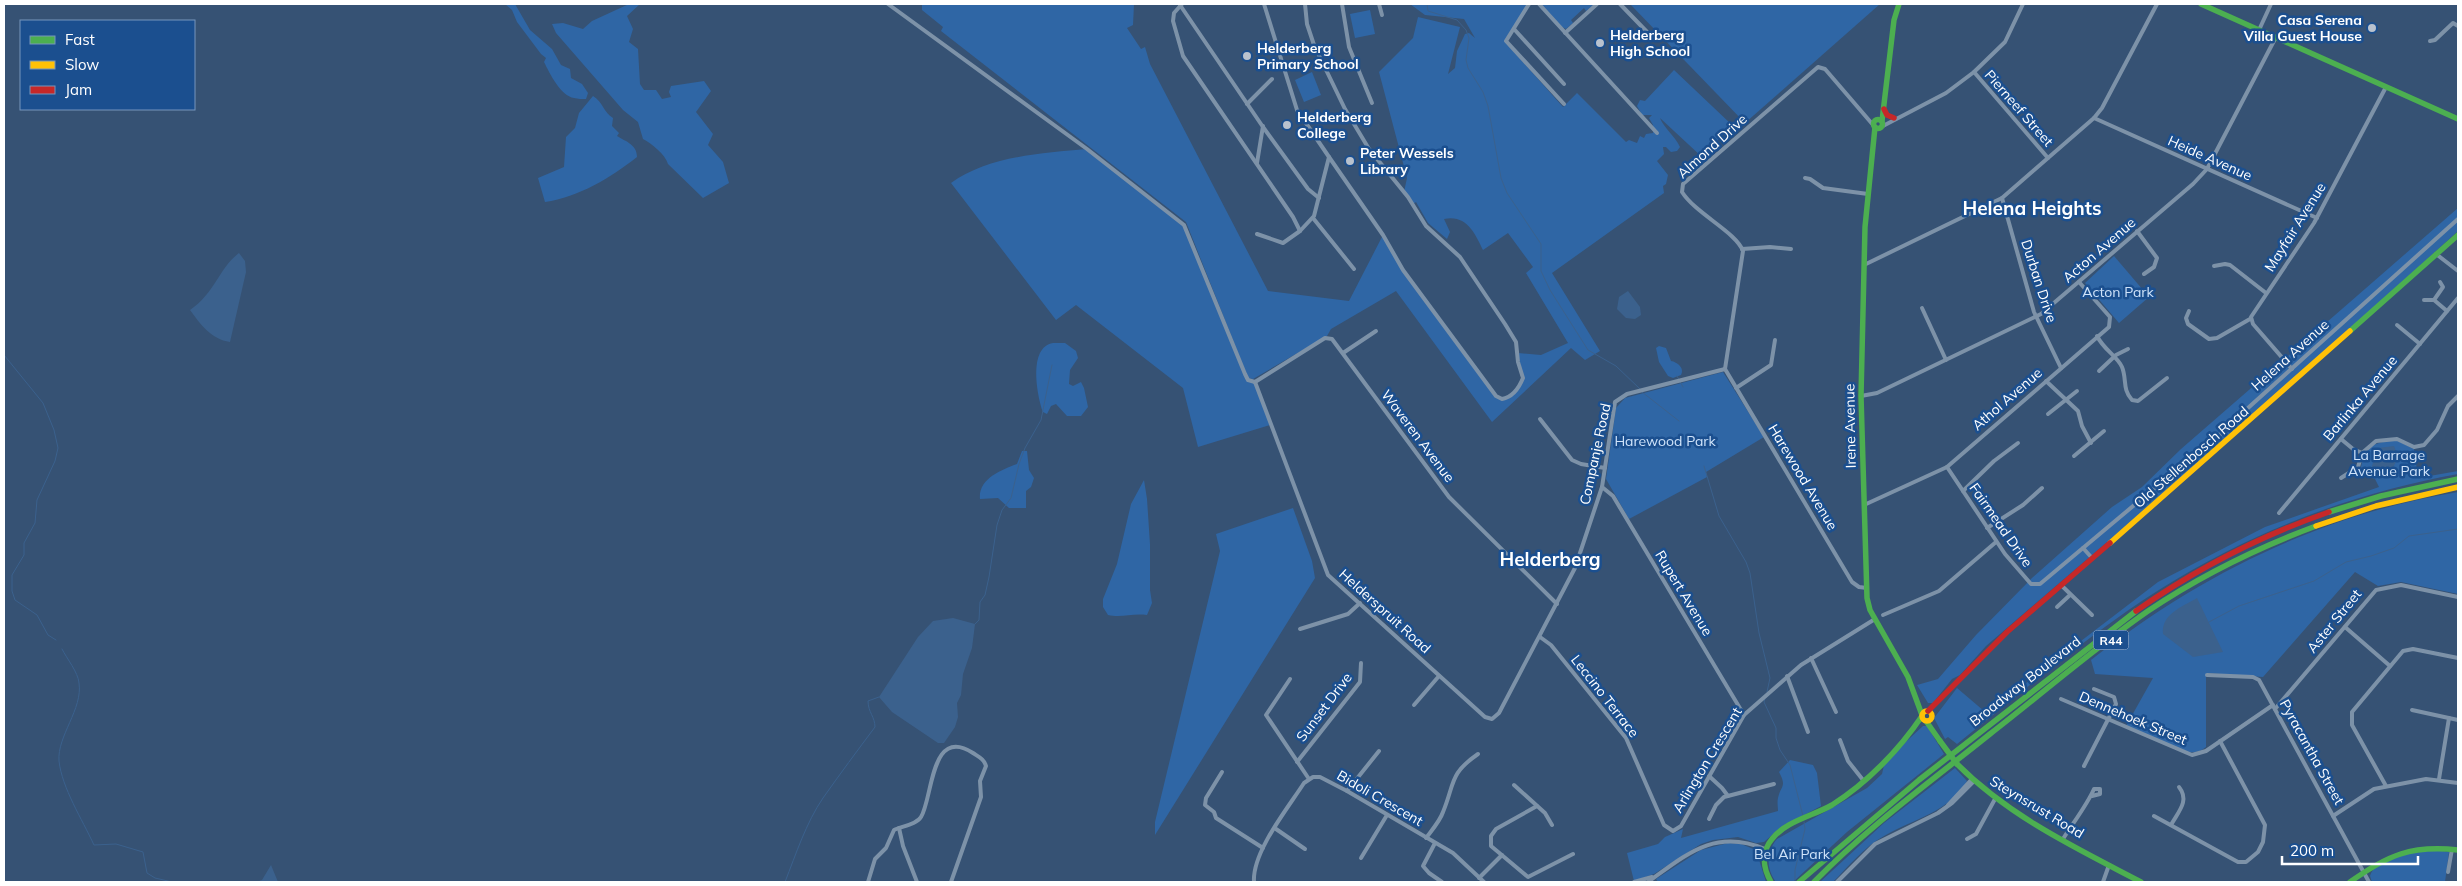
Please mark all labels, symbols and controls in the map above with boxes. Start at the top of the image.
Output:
place label: Casa Serena Villa Guest House [2243,11,2362,45]
legend [20,20,195,110]
marker: Casa Serena Villa Guest House [2366,22,2378,34]
place label: Helderberg High School [1610,26,1690,60]
text: Fast [65,30,95,49]
marker: Helderberg High School [1594,37,1606,49]
place label: Helderberg Primary School [1257,39,1359,73]
marker: Helderberg Primary School [1241,50,1253,62]
text: Slow [65,55,99,74]
street label: Pierneef Street [1981,66,2057,150]
text: Jam [65,80,92,99]
place label: Helderberg College [1297,108,1371,142]
street label: Almond Drive [1673,110,1751,182]
marker: Helderberg College [1281,119,1293,131]
street label: Heide Avenue [2165,131,2255,185]
place label: Peter Wessels Library [1360,144,1454,178]
marker: Peter Wessels Library [1344,155,1356,167]
street label: Mayfair Avenue [2260,179,2330,275]
district label: Helena Heights [1962,196,2102,220]
street label: Acton Avenue [2059,213,2139,287]
street label: Durban Drive [2017,237,2061,325]
park label: Acton Park [2082,283,2154,301]
street label: Helena Avenue [2247,315,2333,395]
street label: Barlinka Avenue [2319,352,2401,444]
street label: Athol Avenue [1968,364,2046,434]
street label: Irene Avenue [1840,384,1860,468]
street label: Waveren Avenue [1377,386,1459,486]
street label: Companje Road [1575,402,1615,506]
street label: Old Stellenbosch Road [2130,402,2252,512]
street label: Harewood Avenue [1764,421,1842,533]
park label: Harewood Park [1614,432,1716,450]
park label: La Barrage Avenue Park [2348,446,2431,480]
street label: Fairmead Drive [1965,479,2037,571]
district label: Helderberg [1499,547,1601,571]
street label: Rupert Avenue [1651,547,1717,639]
street label: Helderspruit Road [1335,565,1435,657]
street label: Aster Street [2303,585,2365,657]
road number: R44 [2094,630,2128,650]
street label: Broadway Boulevard [1966,632,2084,730]
street label: Leccino Terrace [1567,651,1643,741]
street label: Sunset Drive [1292,669,1356,745]
street label: Dennehoek Street [2076,687,2190,749]
street label: Pyracantha Street [2276,696,2348,808]
street label: Arlington Crescent [1668,704,1746,816]
street label: Bidoli Crescent [1334,766,1426,830]
street label: Steynsrust Road [1987,772,2087,842]
scale bar [2282,834,2418,866]
text: 200 m [2290,841,2334,860]
park label: Bel Air Park [1754,845,1831,863]

